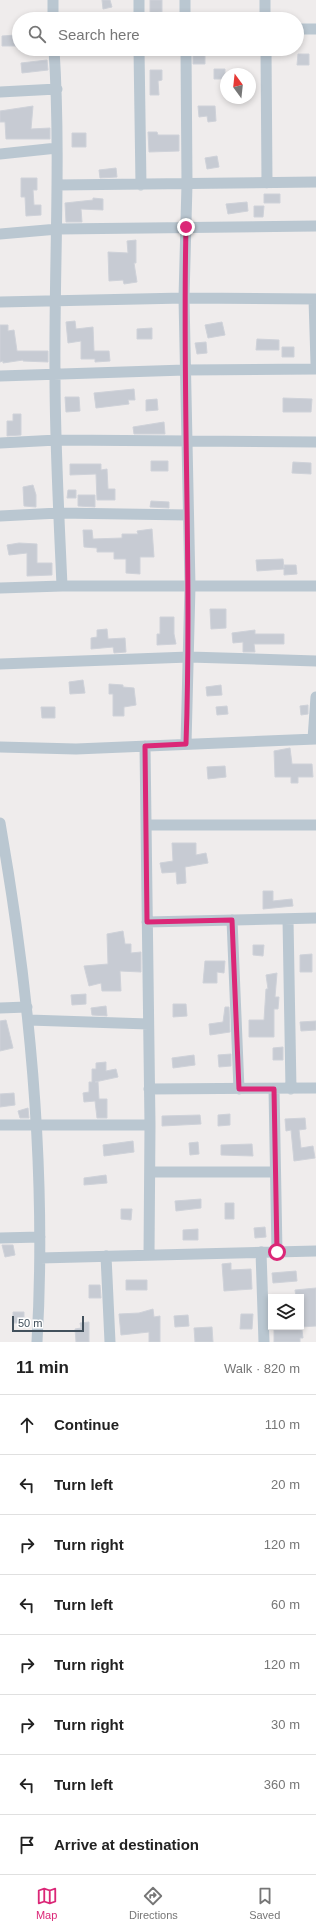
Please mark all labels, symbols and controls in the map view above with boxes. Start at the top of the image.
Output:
search box [12,12,304,56]
icon: search [26,23,48,45]
text: Search here [58,26,140,43]
north arrow [220,68,256,104]
route end [177,218,195,236]
route start [268,1243,286,1261]
map controls [268,1294,304,1330]
button: layers [268,1294,304,1330]
scale bar [12,1314,84,1333]
text: 50 m [18,1317,42,1329]
text: 11 min [16,1358,69,1377]
text: Walk · 820 m [224,1361,300,1376]
icon: ahead [16,1414,38,1436]
text: Continue [54,1416,119,1433]
text: 110 m [265,1417,300,1432]
icon: left [16,1474,38,1496]
text: Turn left [54,1476,113,1493]
text: 20 m [271,1477,300,1492]
icon: right [16,1534,38,1556]
text: Turn right [54,1536,124,1553]
text: 120 m [264,1537,300,1552]
icon: left [16,1594,38,1616]
text: Turn left [54,1596,113,1613]
text: 60 m [271,1597,300,1612]
icon: right [16,1654,38,1676]
text: Turn right [54,1656,124,1673]
text: 120 m [264,1657,300,1672]
icon: right [16,1714,38,1736]
text: Turn right [54,1716,124,1733]
text: 30 m [271,1717,300,1732]
icon: left [16,1774,38,1796]
text: Turn left [54,1776,113,1793]
text: 360 m [264,1777,300,1792]
icon: arrive [16,1834,38,1856]
text: Arrive at destination [54,1836,199,1853]
tab: Map [36,1885,58,1921]
tab: Directions [129,1885,178,1921]
tab: Saved [249,1885,280,1921]

